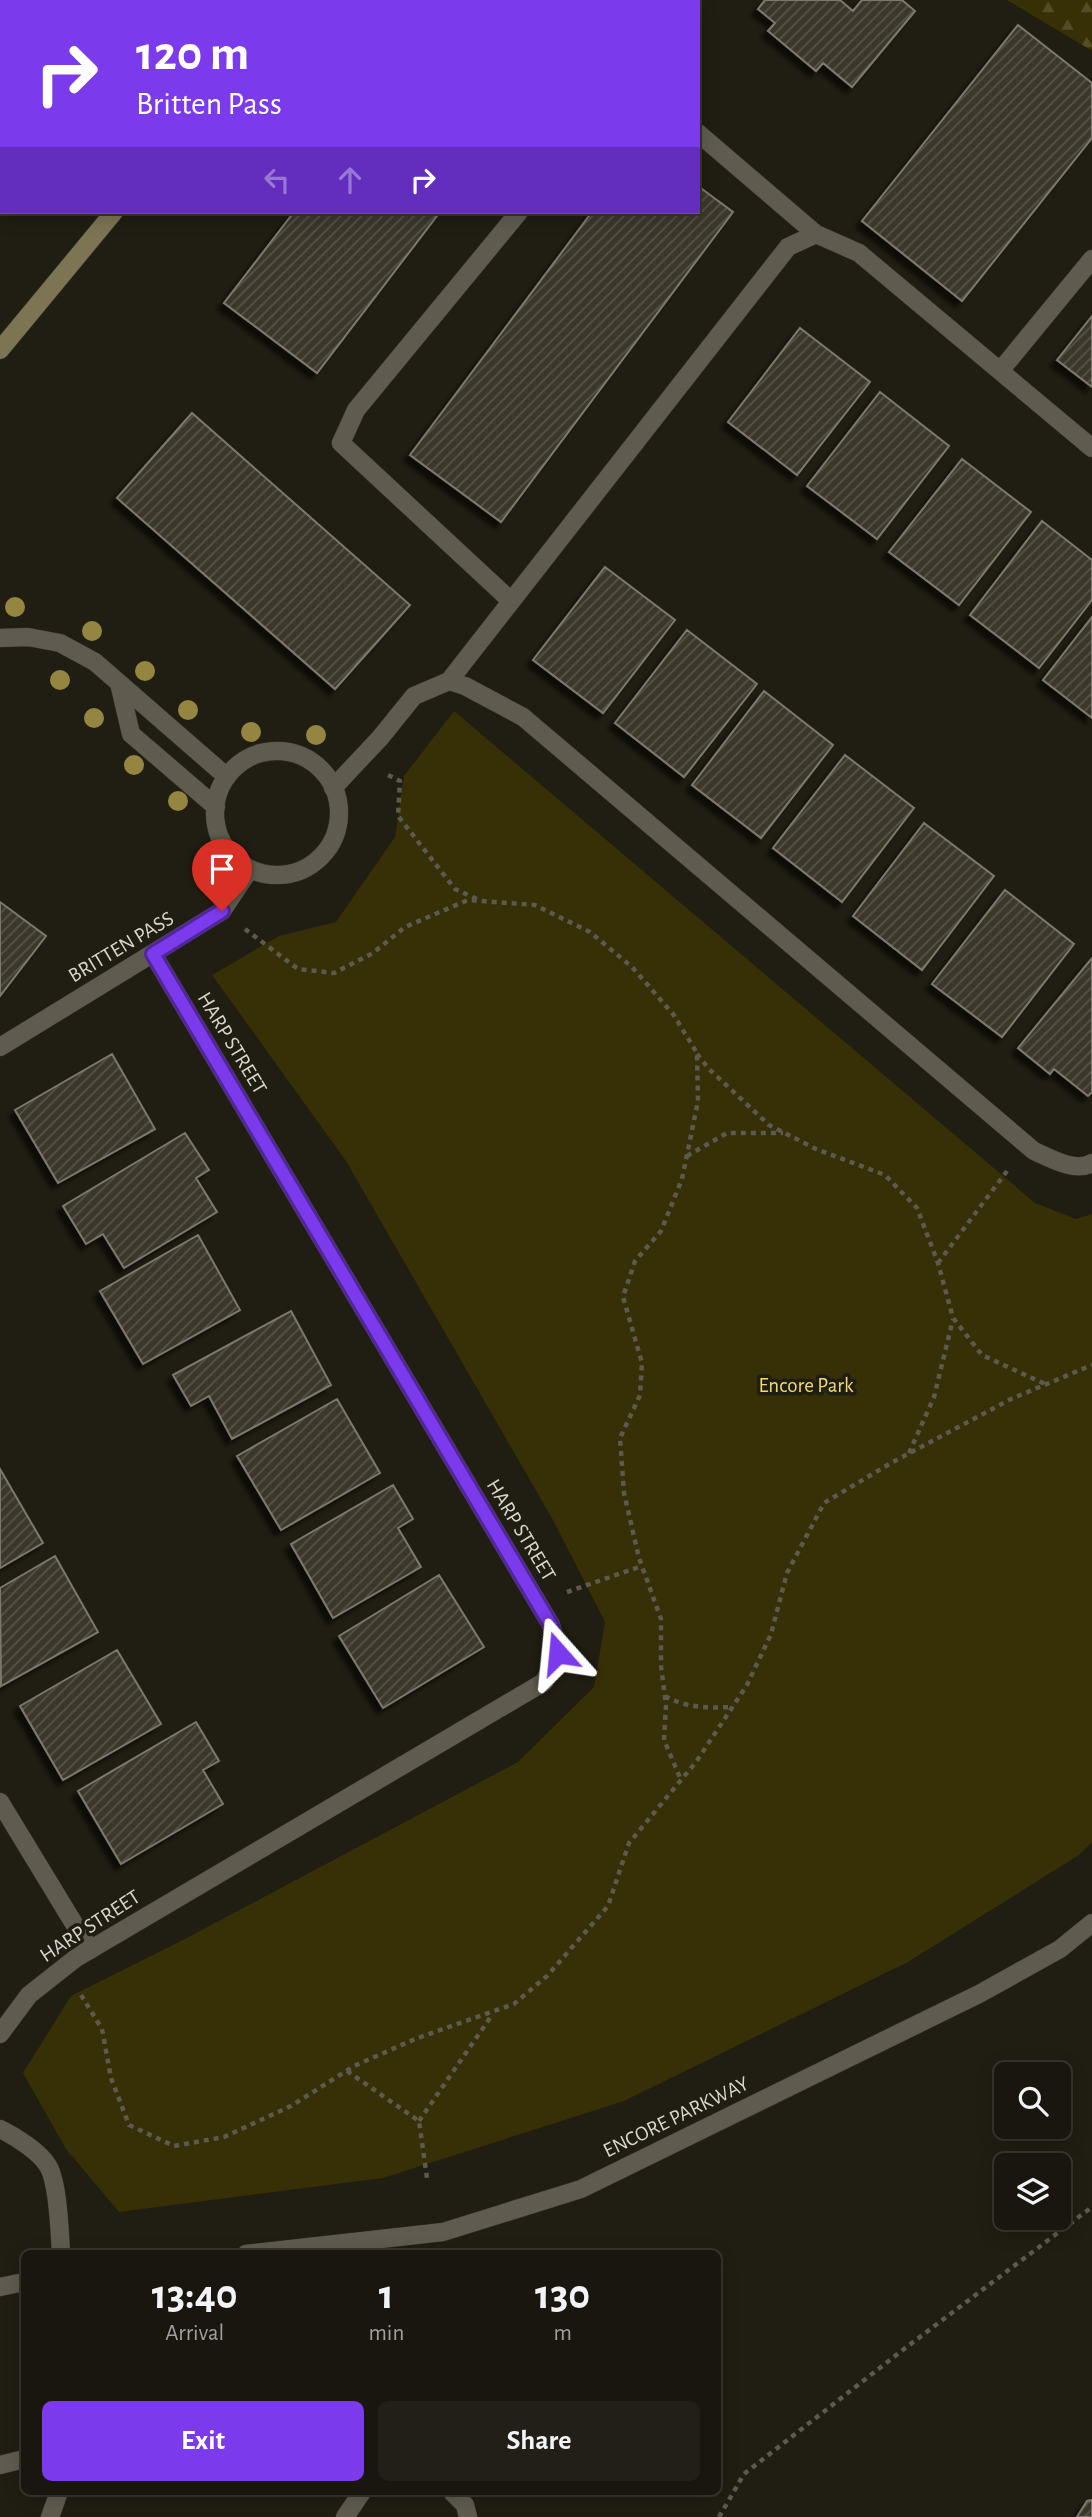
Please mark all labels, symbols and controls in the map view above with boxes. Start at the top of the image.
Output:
icon: right [21,28,112,119]
text: 120 m [136,30,249,79]
text: Britten Pass [136,88,282,120]
icon: left [258,161,296,199]
icon: ahead [331,161,369,199]
icon: right [404,161,442,199]
pin [192,839,252,911]
icon: arrive [203,850,241,888]
street label: BRITTEN PASS [65,907,177,987]
street label: HARP STREET [193,988,271,1098]
park label: Encore Park [758,1375,854,1396]
street label: HARP STREET [482,1475,560,1585]
position arrow [521,1616,595,1690]
street label: HARP STREET [36,1886,144,1966]
map controls [994,2062,1071,2230]
button: search [994,2062,1071,2139]
street label: ENCORE PARKWAY [600,2073,752,2161]
button: layers [994,2153,1071,2230]
text: 13:40 [152,2274,238,2316]
text: 1 [379,2274,394,2316]
text: 130 [535,2274,590,2316]
text: Arrival [165,2322,224,2345]
text: min [368,2322,404,2345]
text: m [553,2322,572,2345]
button: Exit [42,2401,364,2481]
button: Share [378,2401,700,2481]

